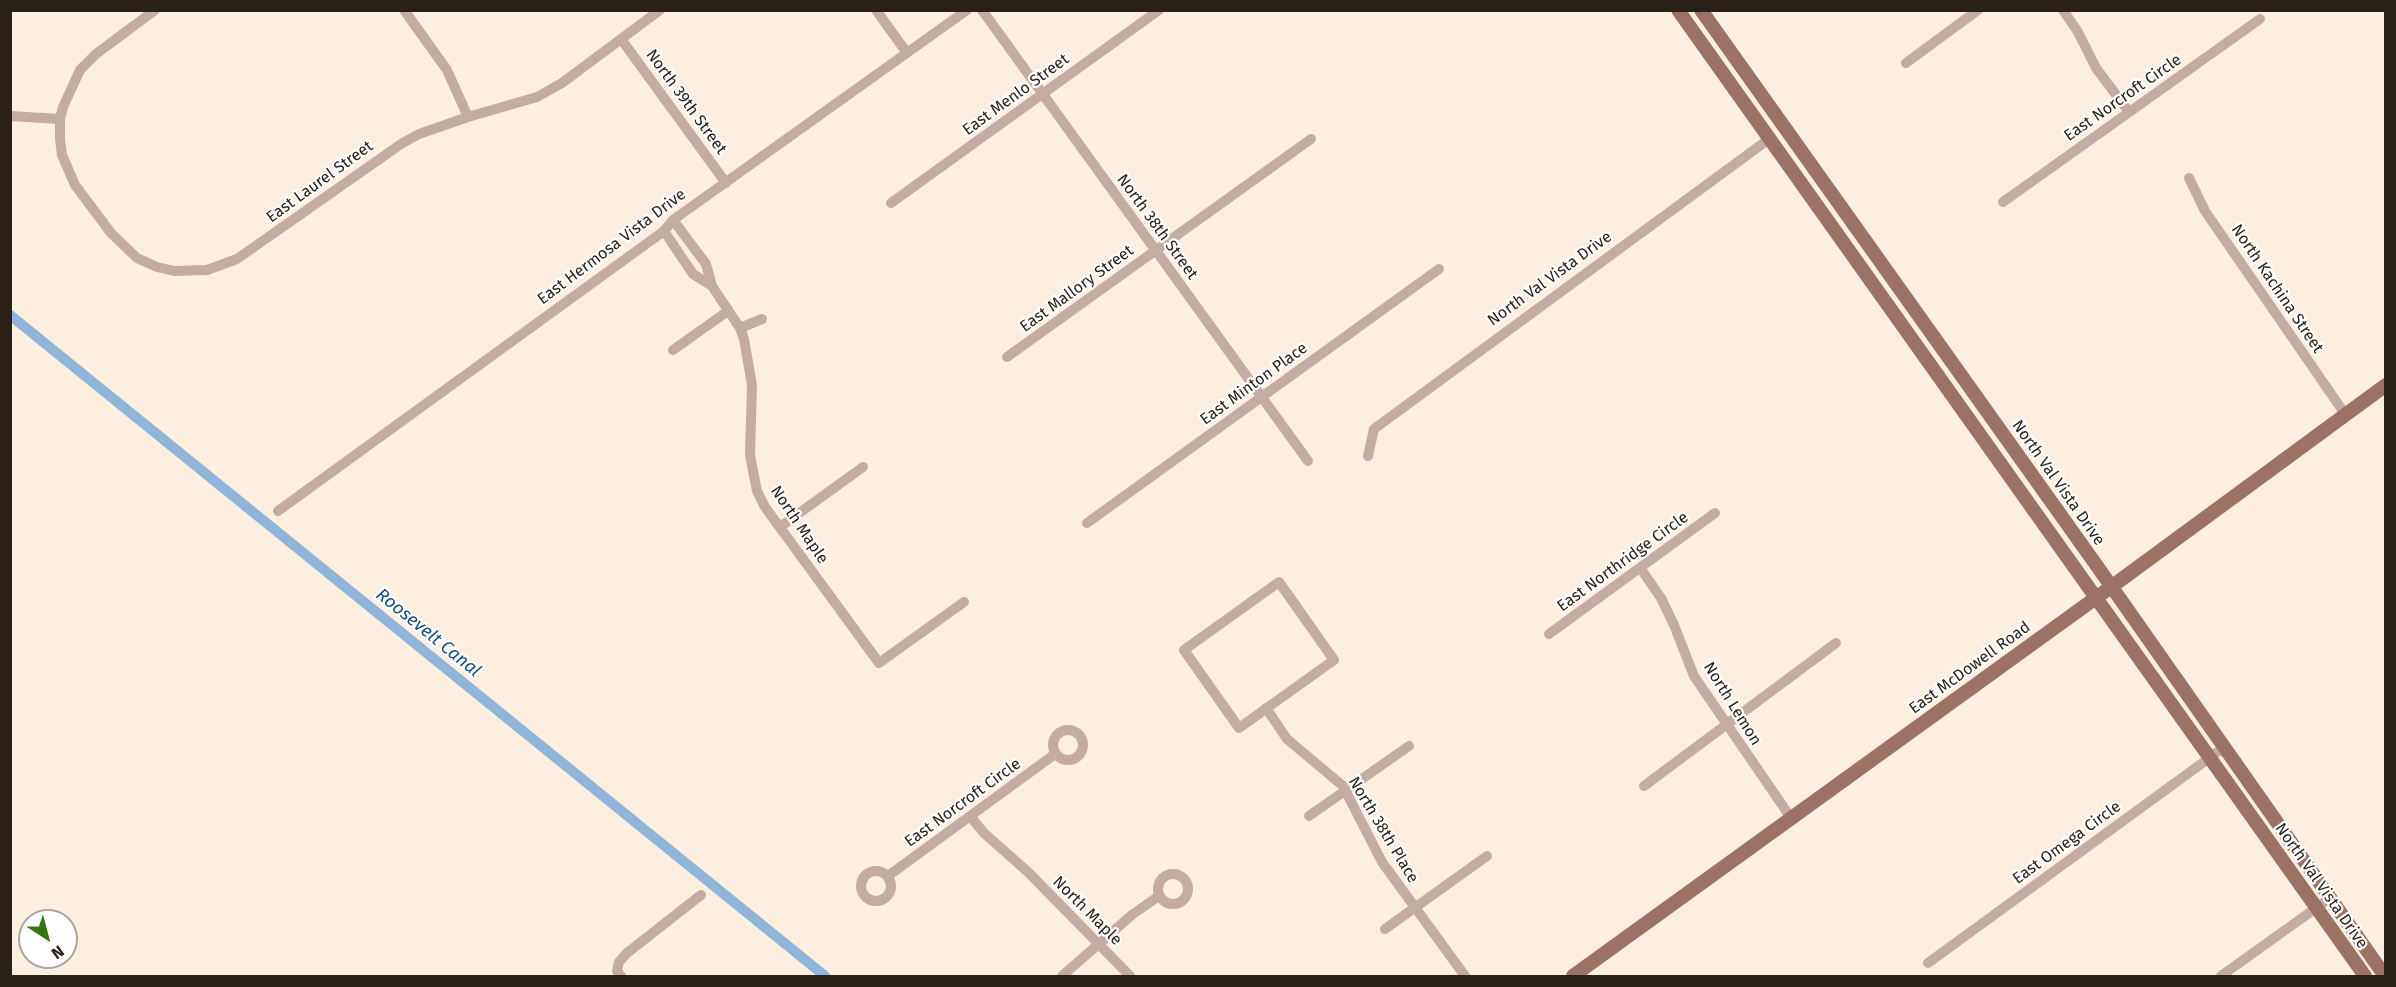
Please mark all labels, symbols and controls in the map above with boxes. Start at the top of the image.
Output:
street label: North 39th Street [642,46,730,158]
street label: East Menlo Street [959,50,1073,140]
street label: East Norcroft Circle [2061,50,2185,146]
street label: East Laurel Street [263,137,377,227]
street label: North 38th Street [1112,171,1202,283]
street label: East Hermosa Vista Drive [534,185,690,309]
street label: North Kachina Street [2227,221,2327,357]
street label: North Val Vista Drive [1484,228,1616,330]
street label: East Mallory Street [1016,241,1138,337]
street label: East Minton Place [1197,339,1311,429]
street label: North Val Vista Drive [2008,417,2108,549]
street label: North Maple [766,482,832,568]
street label: East Northridge Circle [1554,508,1692,616]
water label: Roosevelt Canal [371,584,485,682]
street label: East McDowell Road [1906,618,2034,718]
street label: North Lemon [1699,659,1765,749]
street label: East Norcroft Circle [901,755,1025,851]
street label: North 38th Place [1344,773,1422,887]
street label: East Omega Circle [2009,797,2125,889]
street label: North Val Vista Drive [2271,820,2371,952]
street label: North Maple [1048,872,1126,950]
north arrow [18,909,78,969]
text: N [48,942,68,963]

